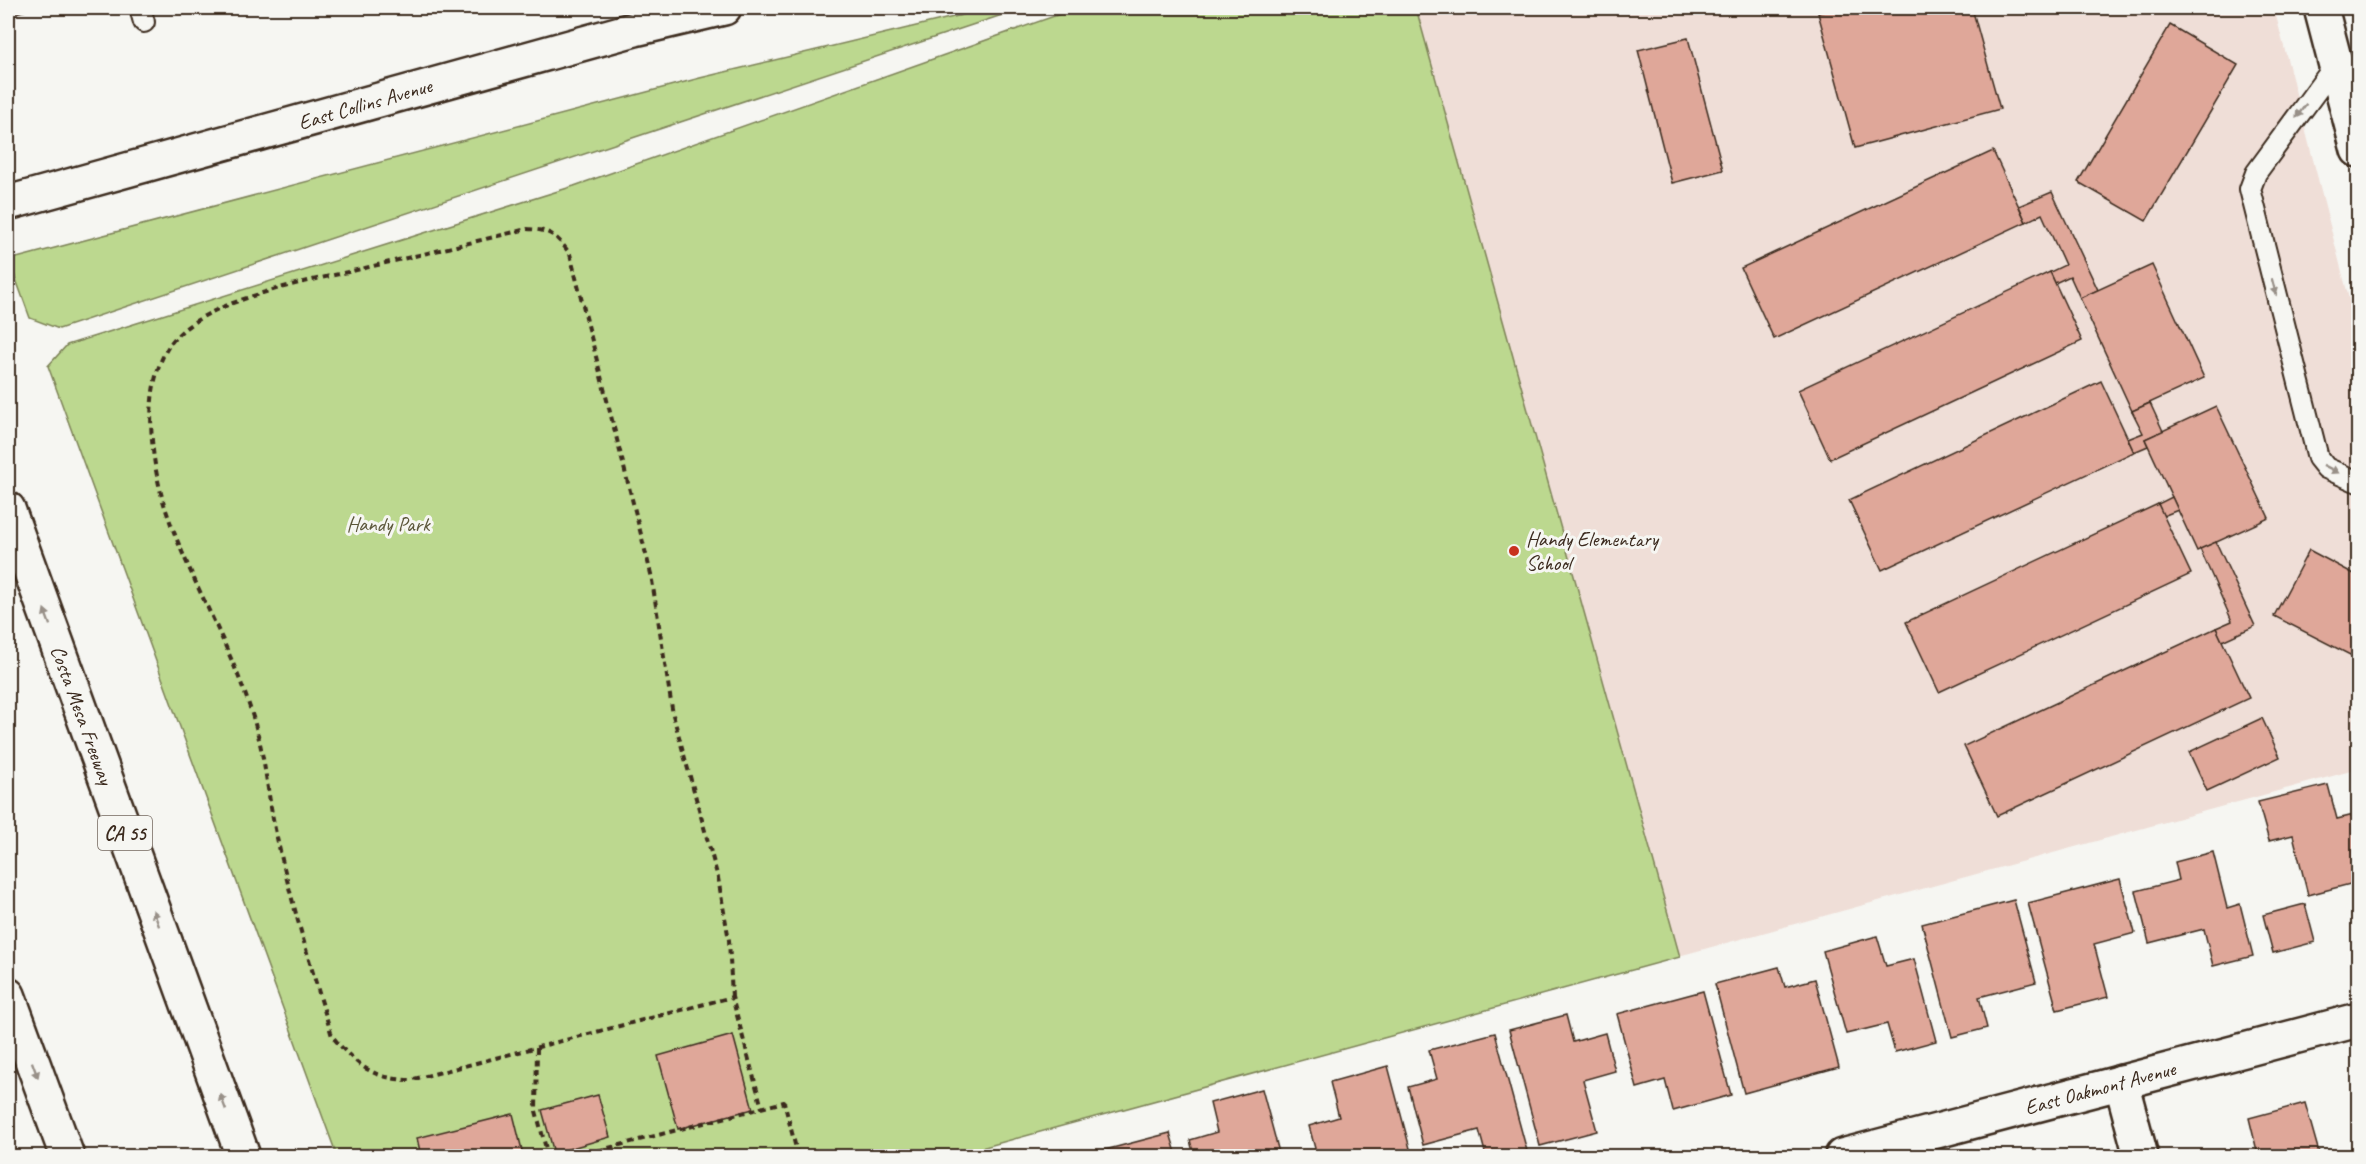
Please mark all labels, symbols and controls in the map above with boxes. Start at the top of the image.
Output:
street label: East Collins Avenue [295,72,436,135]
one-way arrow [2296,104,2308,119]
one-way arrow [2269,278,2279,296]
one-way arrow [2323,465,2340,474]
park label: Handy Park [346,511,431,537]
place label: Handy Elementary School [1526,526,1660,576]
marker: Handy Elementary School [1507,544,1521,558]
one-way arrow [41,608,51,626]
street label: Costa Mesa Freeway [45,642,120,790]
road number: CA 55 [98,816,152,850]
one-way arrow [151,909,161,927]
street label: East Oakmont Avenue [2022,1055,2179,1121]
one-way arrow [30,1061,40,1079]
one-way arrow [218,1092,228,1110]

